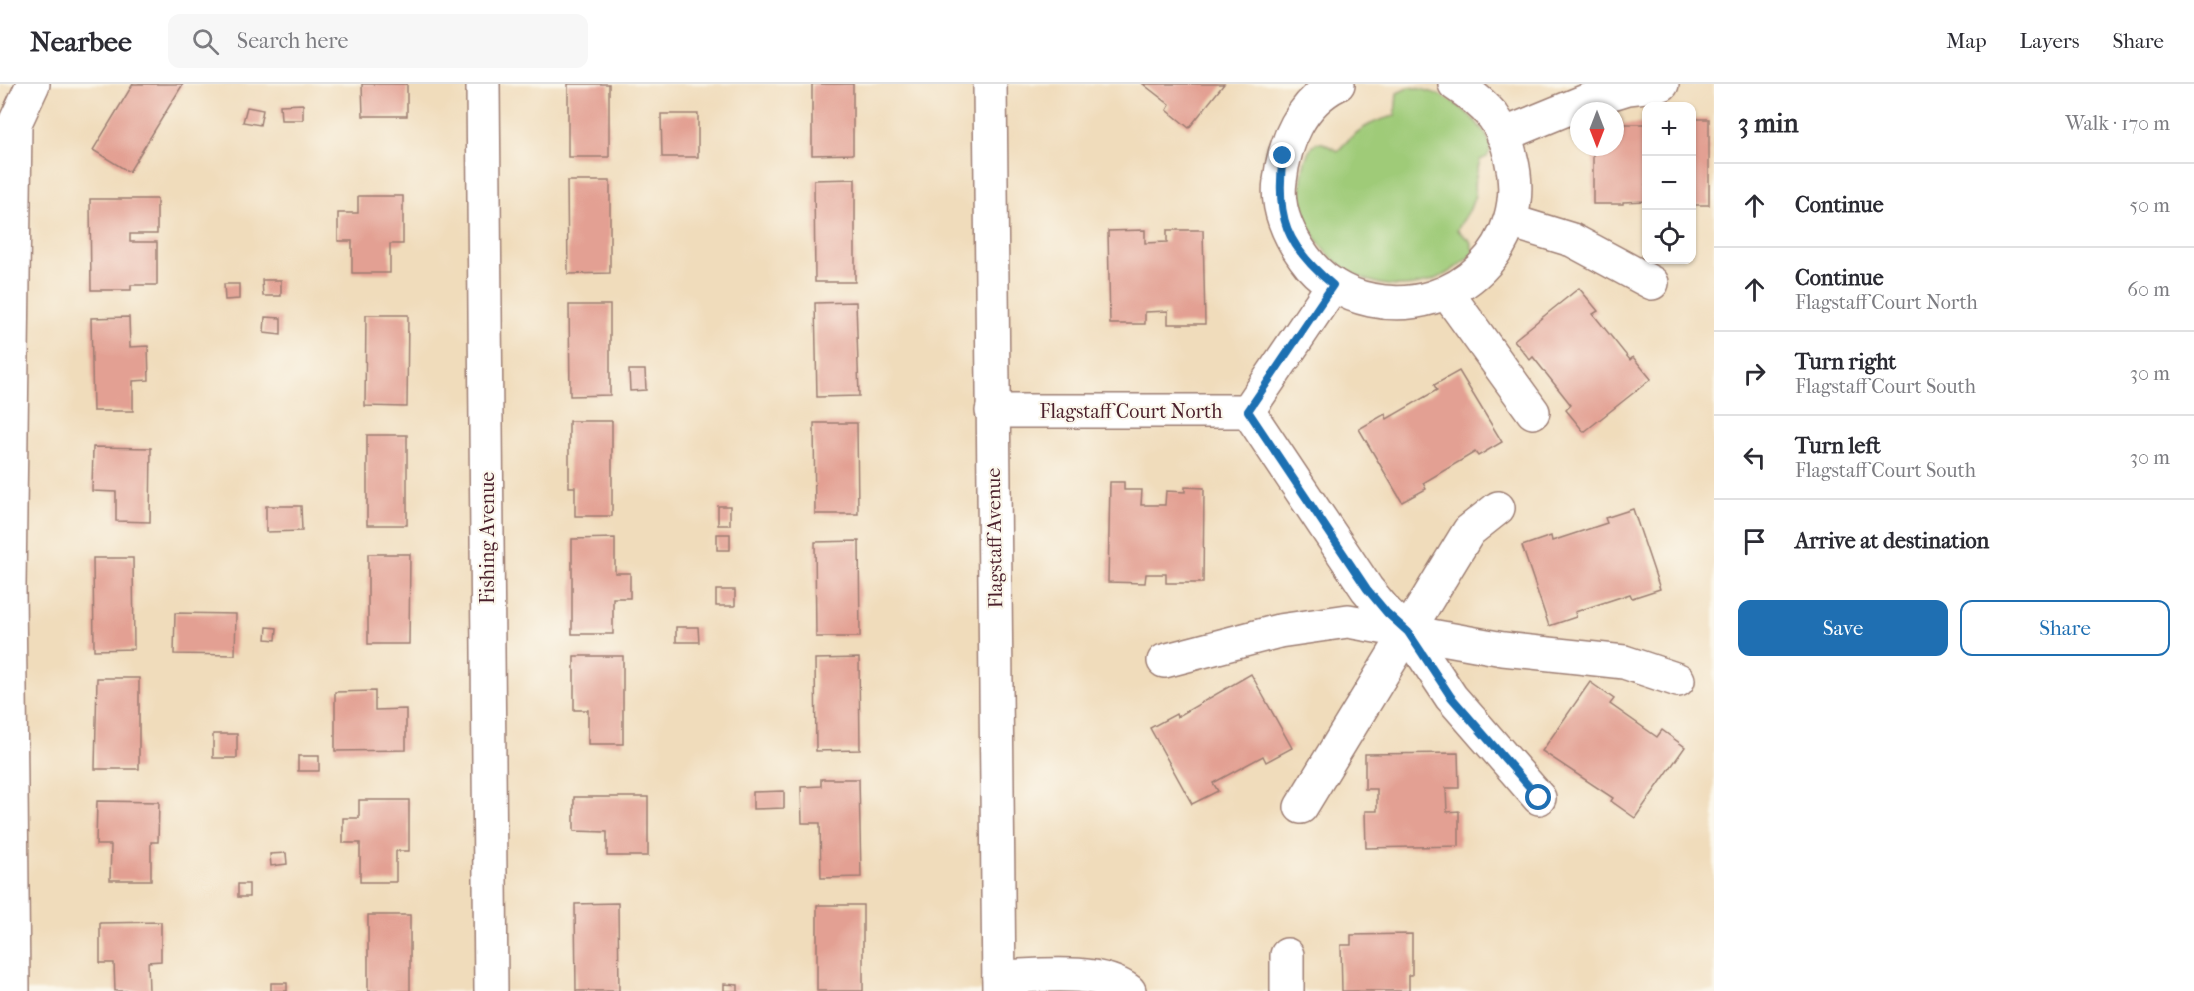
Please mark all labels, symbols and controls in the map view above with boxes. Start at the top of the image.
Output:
search box [168,14,588,68]
text: Nearbee [30,25,132,58]
icon: search [189,25,222,58]
text: Search here [237,28,348,54]
text: Map [1946,29,1987,53]
text: Layers [2020,29,2079,53]
text: Share [2112,29,2164,53]
north arrow [1570,102,1624,156]
map controls [1642,102,1696,264]
button: + [1642,102,1696,156]
text: 3 min [1738,108,1799,139]
text: Walk · 170 m [2065,112,2170,135]
route end [1269,142,1295,168]
button: − [1642,156,1696,210]
icon: ahead [1738,189,1771,222]
text: Continue [1795,192,1884,218]
text: 50 m [2129,194,2170,217]
button: locate [1642,210,1696,264]
text: Continue [1795,265,1884,291]
icon: ahead [1738,273,1771,306]
text: 60 m [2127,278,2170,301]
text: Flagstaff Court North [1795,291,1978,314]
text: Turn right [1795,349,1896,375]
icon: right [1738,357,1771,390]
text: 30 m [2130,362,2170,385]
text: Flagstaff Court South [1795,375,1976,398]
street label: Flagstaff Court North [1040,400,1223,423]
text: Turn left [1795,433,1881,459]
icon: left [1738,441,1771,474]
text: 30 m [2130,446,2170,469]
text: Flagstaff Court South [1795,459,1976,482]
street label: Flagstaff Avenue [982,467,1007,609]
street label: Fishing Avenue [476,472,499,604]
icon: arrive [1738,525,1771,558]
text: Arrive at destination [1795,528,1989,554]
button: Save [1738,600,1948,656]
button: Share [1960,600,2170,656]
route start [1525,784,1551,810]

